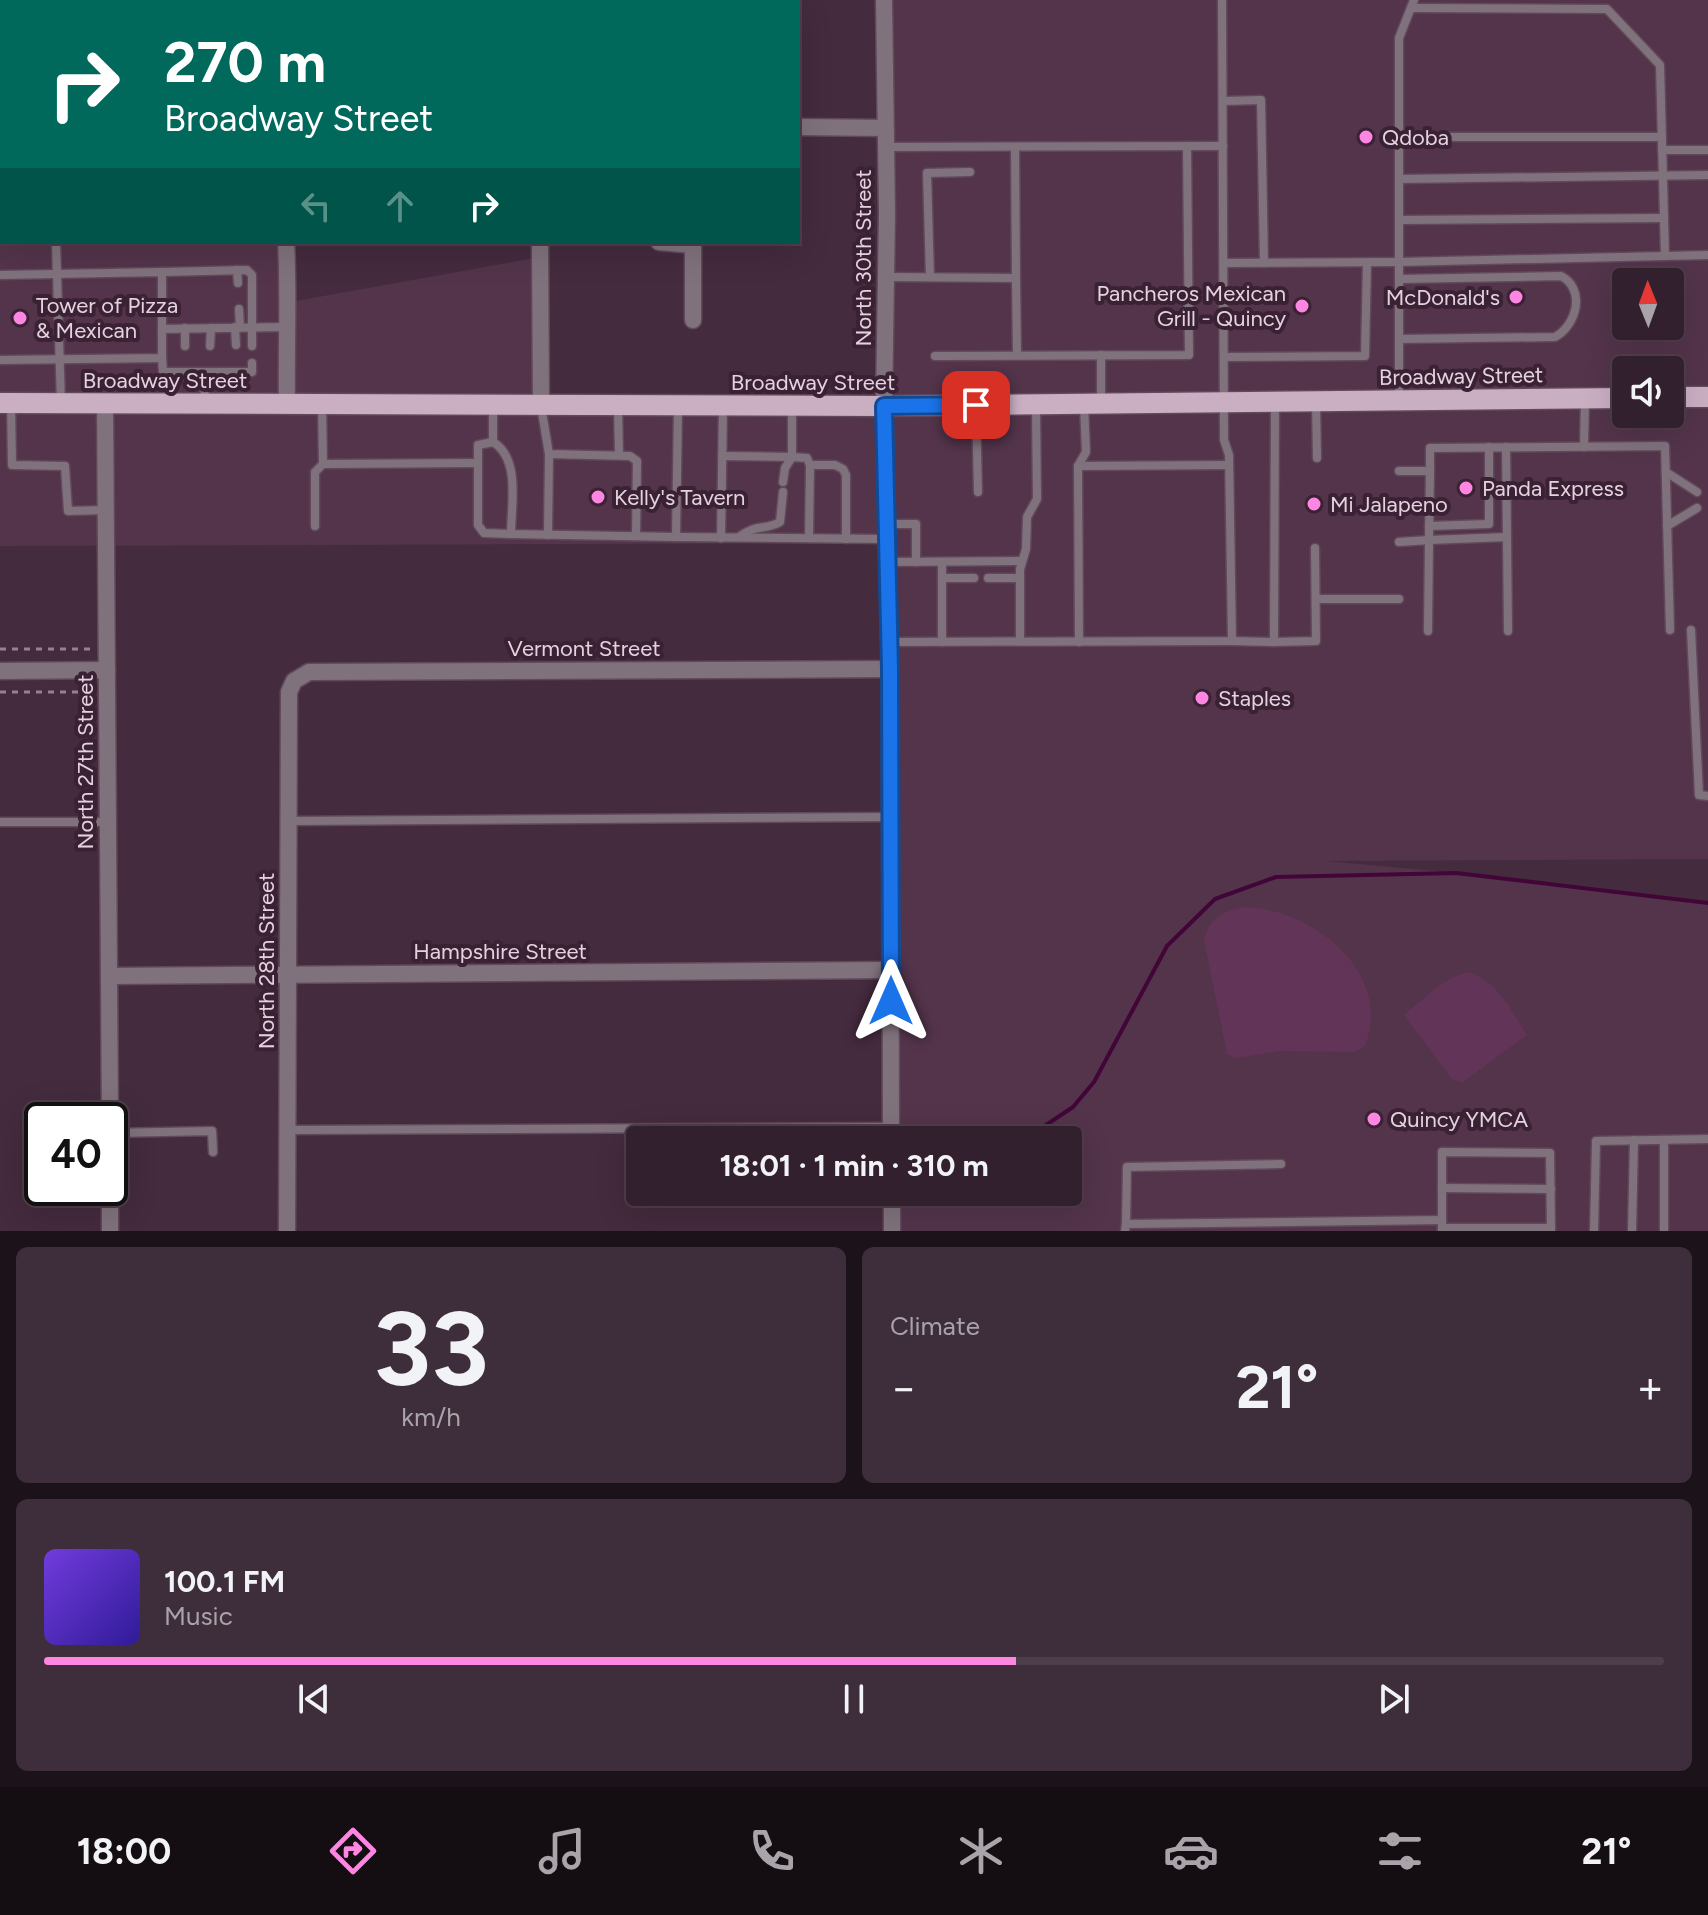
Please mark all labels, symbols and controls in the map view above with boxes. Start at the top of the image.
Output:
text: 270 m [164,29,326,96]
icon: right [32,32,136,136]
text: Broadway Street [164,97,433,140]
place label: Qdoba [1382,124,1449,151]
marker: Qdoba [1357,128,1375,146]
street label: North 30th Street [850,170,877,346]
icon: left [294,184,338,228]
icon: ahead [378,184,422,228]
icon: right [462,184,506,228]
north arrow [1612,268,1684,340]
map controls [1612,268,1684,428]
place label: Pancheros Mexican Grill - Quincy [1096,280,1286,332]
place label: McDonald's [1386,284,1500,311]
marker: McDonald's [1507,288,1525,306]
place label: Tower of Pizza & Mexican [36,292,178,344]
marker: Pancheros Mexican Grill - Quincy [1293,297,1311,315]
marker: Tower of Pizza & Mexican [11,309,29,327]
button: sound [1612,356,1684,428]
street label: Broadway Street [1379,361,1543,391]
street label: Broadway Street [83,367,247,394]
street label: Broadway Street [731,369,895,396]
pin [942,371,1010,439]
icon: arrive [954,383,998,427]
place label: Panda Express [1482,475,1624,502]
marker: Panda Express [1457,479,1475,497]
place label: Kelly's Tavern [614,484,745,511]
marker: Kelly's Tavern [589,488,607,506]
place label: Mi Jalapeno [1330,491,1448,518]
marker: Mi Jalapeno [1305,495,1323,513]
street label: Vermont Street [508,635,660,662]
street label: North 27th Street [72,675,99,850]
place label: Staples [1218,685,1291,712]
marker: Staples [1193,689,1211,707]
street label: North 28th Street [253,873,280,1049]
street label: Hampshire Street [413,938,587,965]
position arrow [849,959,933,1043]
speed limit sign: 40 [24,1102,128,1206]
place label: Quincy YMCA [1390,1106,1528,1133]
marker: Quincy YMCA [1365,1110,1383,1128]
text: 18:01 · 1 min · 310 m [719,1147,989,1184]
text: 33 [373,1286,489,1411]
text: Climate [890,1310,980,1342]
text: 21° [1236,1351,1318,1423]
text: − [890,1361,917,1414]
text: + [1637,1361,1664,1414]
text: km/h [401,1401,461,1433]
text: 100.1 FM [164,1563,285,1600]
text: Music [164,1600,233,1632]
icon: previous [292,1677,336,1721]
icon: pause [832,1677,876,1721]
icon: next [1372,1677,1416,1721]
icon: directions [325,1823,381,1879]
icon: music [534,1823,590,1879]
icon: phone [744,1823,800,1879]
icon: climate [953,1823,1009,1879]
icon: car [1163,1823,1219,1879]
icon: filters [1372,1823,1428,1879]
text: 18:00 [77,1830,171,1873]
text: 21° [1582,1830,1631,1873]

